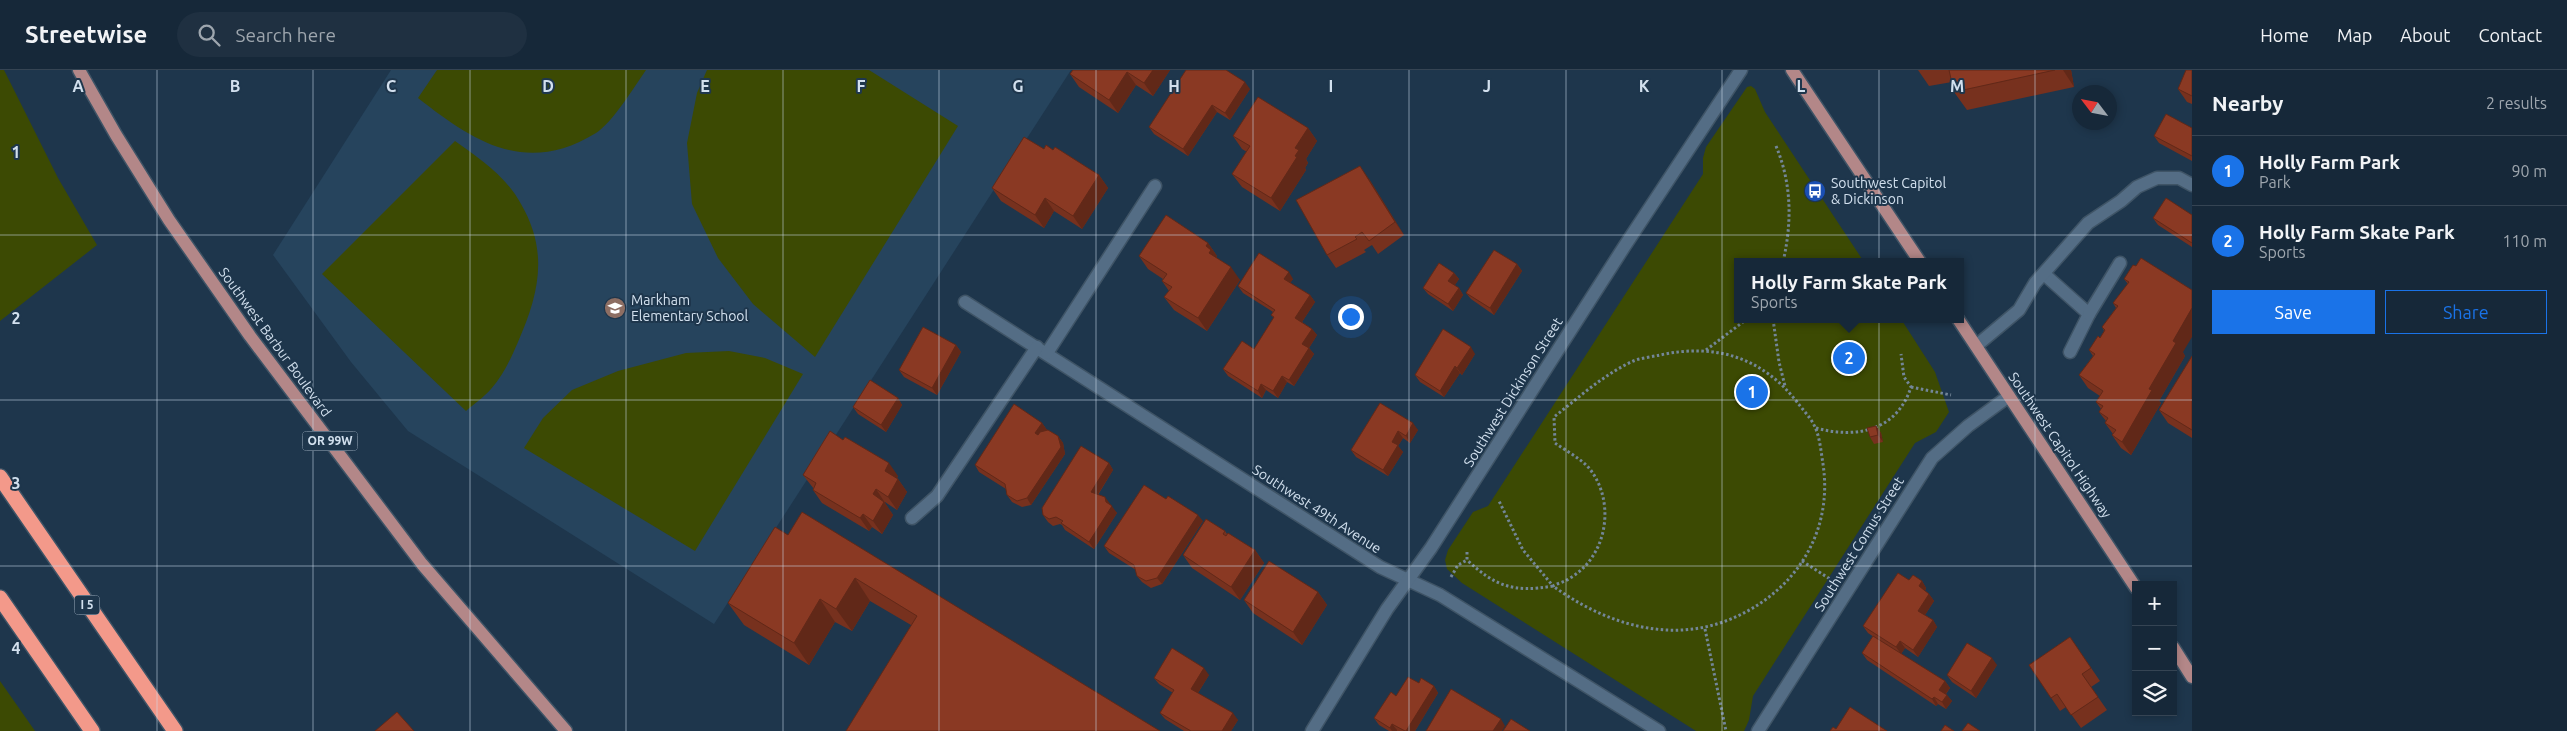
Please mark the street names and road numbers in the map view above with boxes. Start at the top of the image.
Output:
street label: Southwest Barbur Boulevard [216,264,334,420]
street label: Southwest Dickinson Street [1460,314,1566,470]
street label: Southwest Capitol Highway [2005,369,2115,521]
road number: OR 99W [302,432,358,451]
street label: Southwest 49th Avenue [1250,461,1384,557]
street label: Southwest Comus Street [1811,473,1907,614]
road number: I 5 [74,596,100,614]

